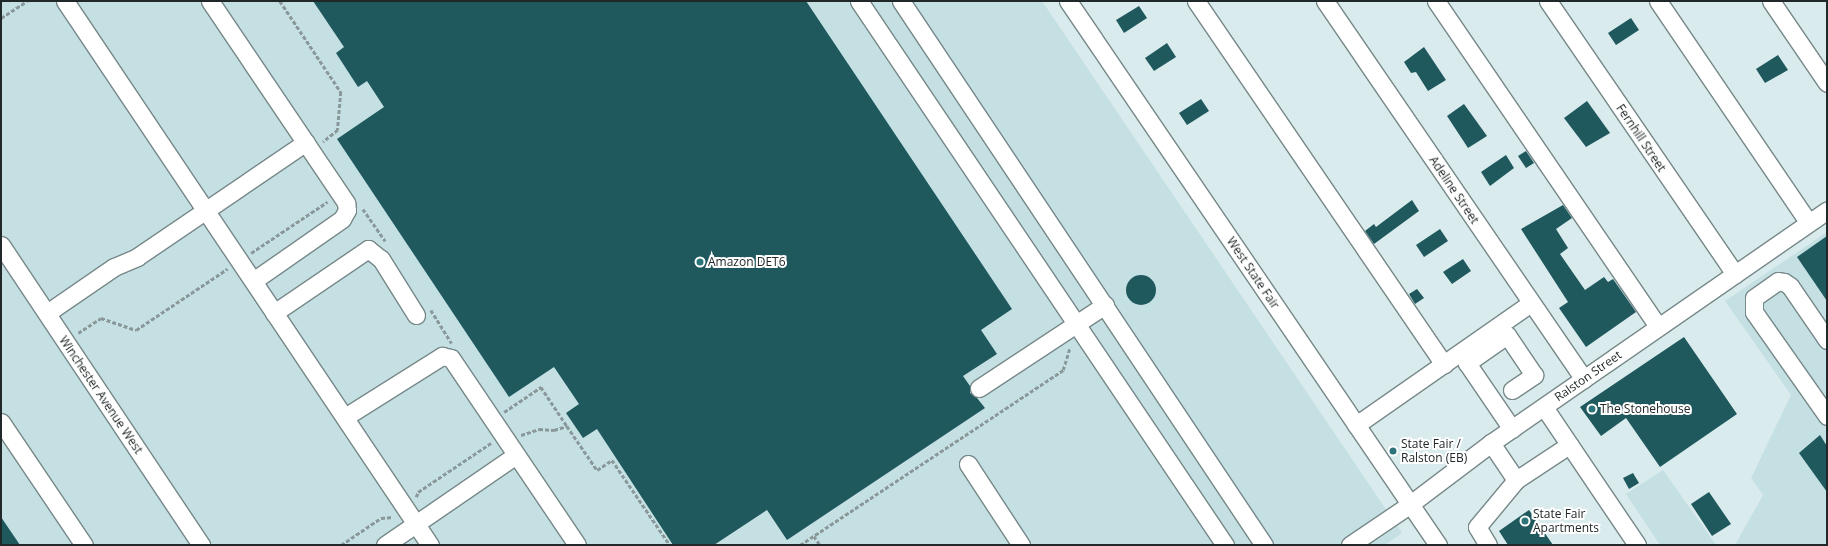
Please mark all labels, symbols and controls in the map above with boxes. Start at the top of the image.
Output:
street label: Fernhill Street [1613,102,1669,174]
street label: Adeline Street [1426,153,1482,227]
street label: West State Fair [1224,234,1282,312]
place label: Amazon DET6 [708,255,786,269]
marker: Amazon DET6 [695,257,705,267]
street label: Winchester Avenue West [56,333,146,457]
street label: Ralston Street [1552,348,1624,404]
place label: The Stonehouse [1600,402,1690,416]
marker: The Stonehouse [1587,404,1597,414]
place label: State Fair / Ralston (EB) [1401,437,1467,465]
marker: State Fair / Ralston (EB) [1388,446,1398,456]
place label: State Fair Apartments [1533,507,1599,535]
marker: State Fair Apartments [1520,516,1530,526]

